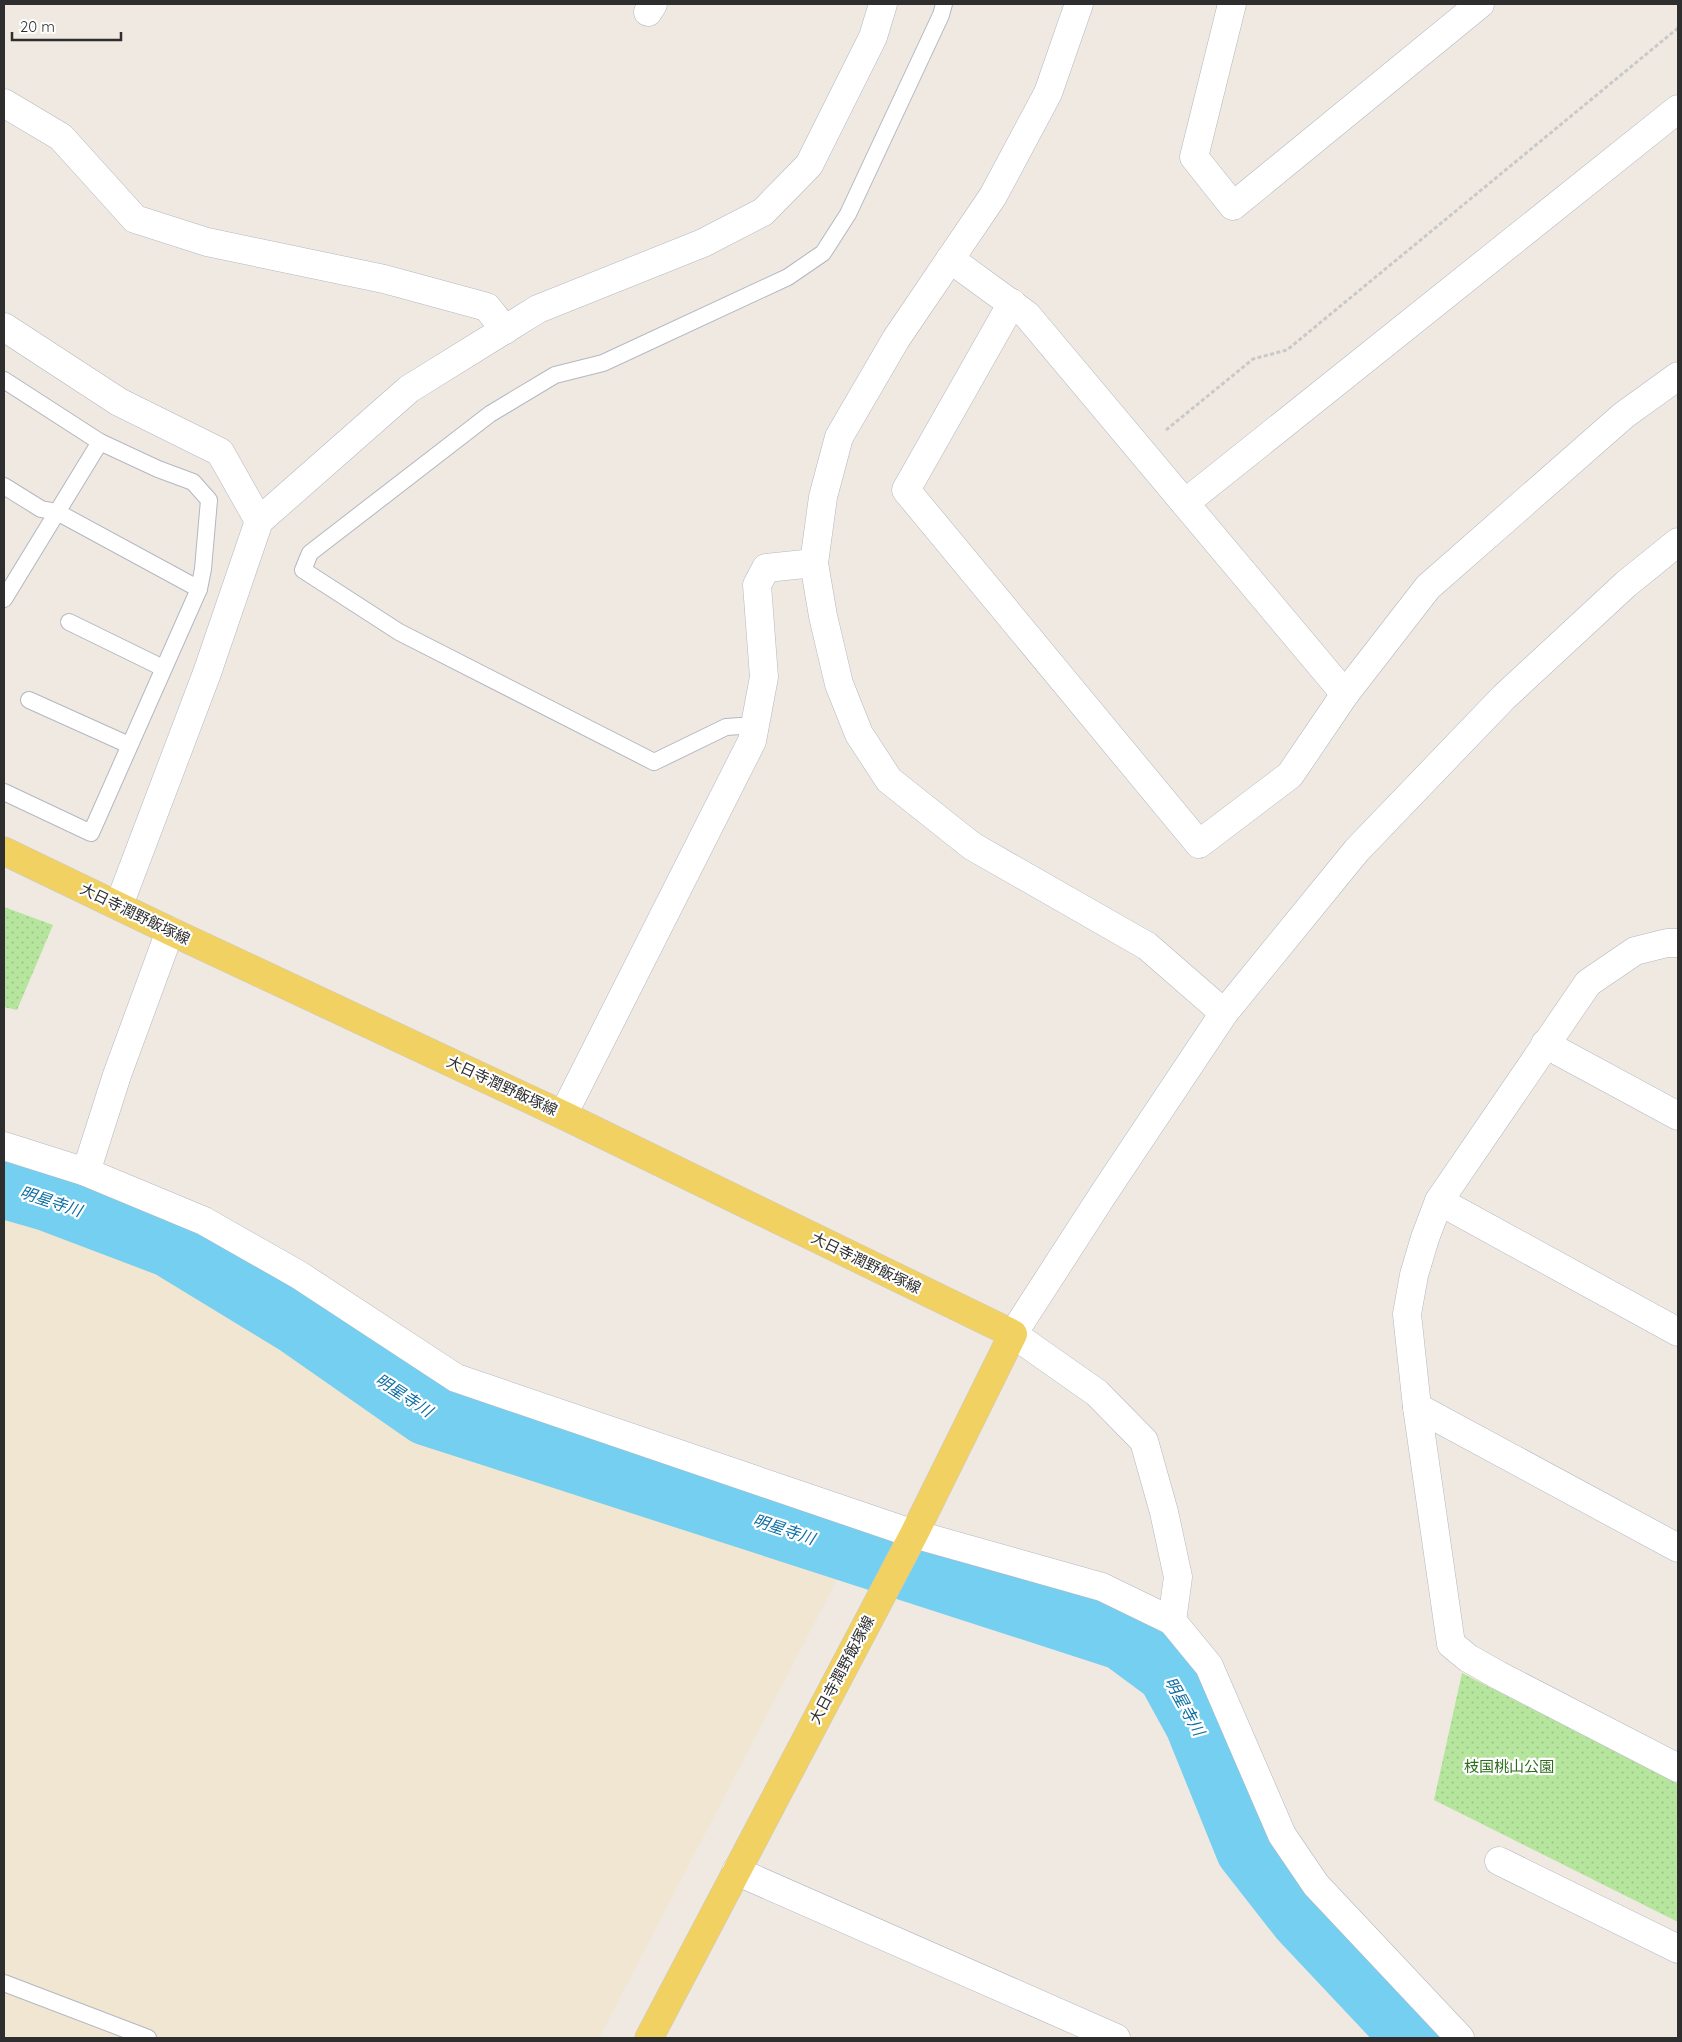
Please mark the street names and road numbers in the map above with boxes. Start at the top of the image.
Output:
street label: 大日寺潤野飯塚線 [77,879,193,948]
street label: 大日寺潤野飯塚線 [444,1052,561,1120]
street label: 大日寺潤野飯塚線 [808,1228,924,1297]
street label: 大日寺潤野飯塚線 [805,1612,878,1727]

